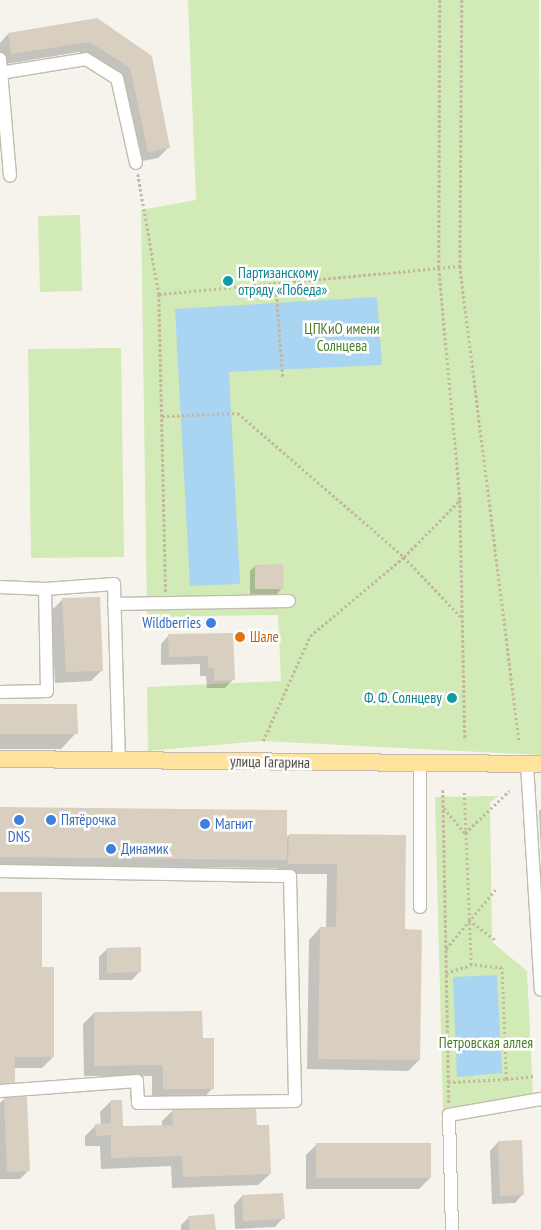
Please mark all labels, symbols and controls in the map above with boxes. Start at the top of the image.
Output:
place label: Партизанскому отряду «Победа» [238,263,328,298]
marker: Партизанскому отряду «Победа» [222,275,234,287]
park label: ЦПКиО имени Солнцева [304,319,380,354]
place label: Wildberries [142,614,201,632]
marker: Wildberries [205,617,217,629]
place label: Шале [250,628,279,646]
marker: Шале [234,631,246,643]
place label: Ф. Ф. Солнцеву [362,689,442,707]
marker: Ф. Ф. Солнцеву [446,692,458,704]
street label: улица Гагарина [230,752,310,772]
place label: Пятёрочка [61,811,116,829]
marker: DNS [13,814,25,826]
marker: Пятёрочка [45,814,57,826]
place label: Магнит [215,815,253,833]
marker: Магнит [199,818,211,830]
place label: DNS [8,828,30,846]
place label: Динамик [121,840,168,858]
marker: Динамик [105,843,117,855]
park label: Петровская аллея [439,1034,533,1052]

